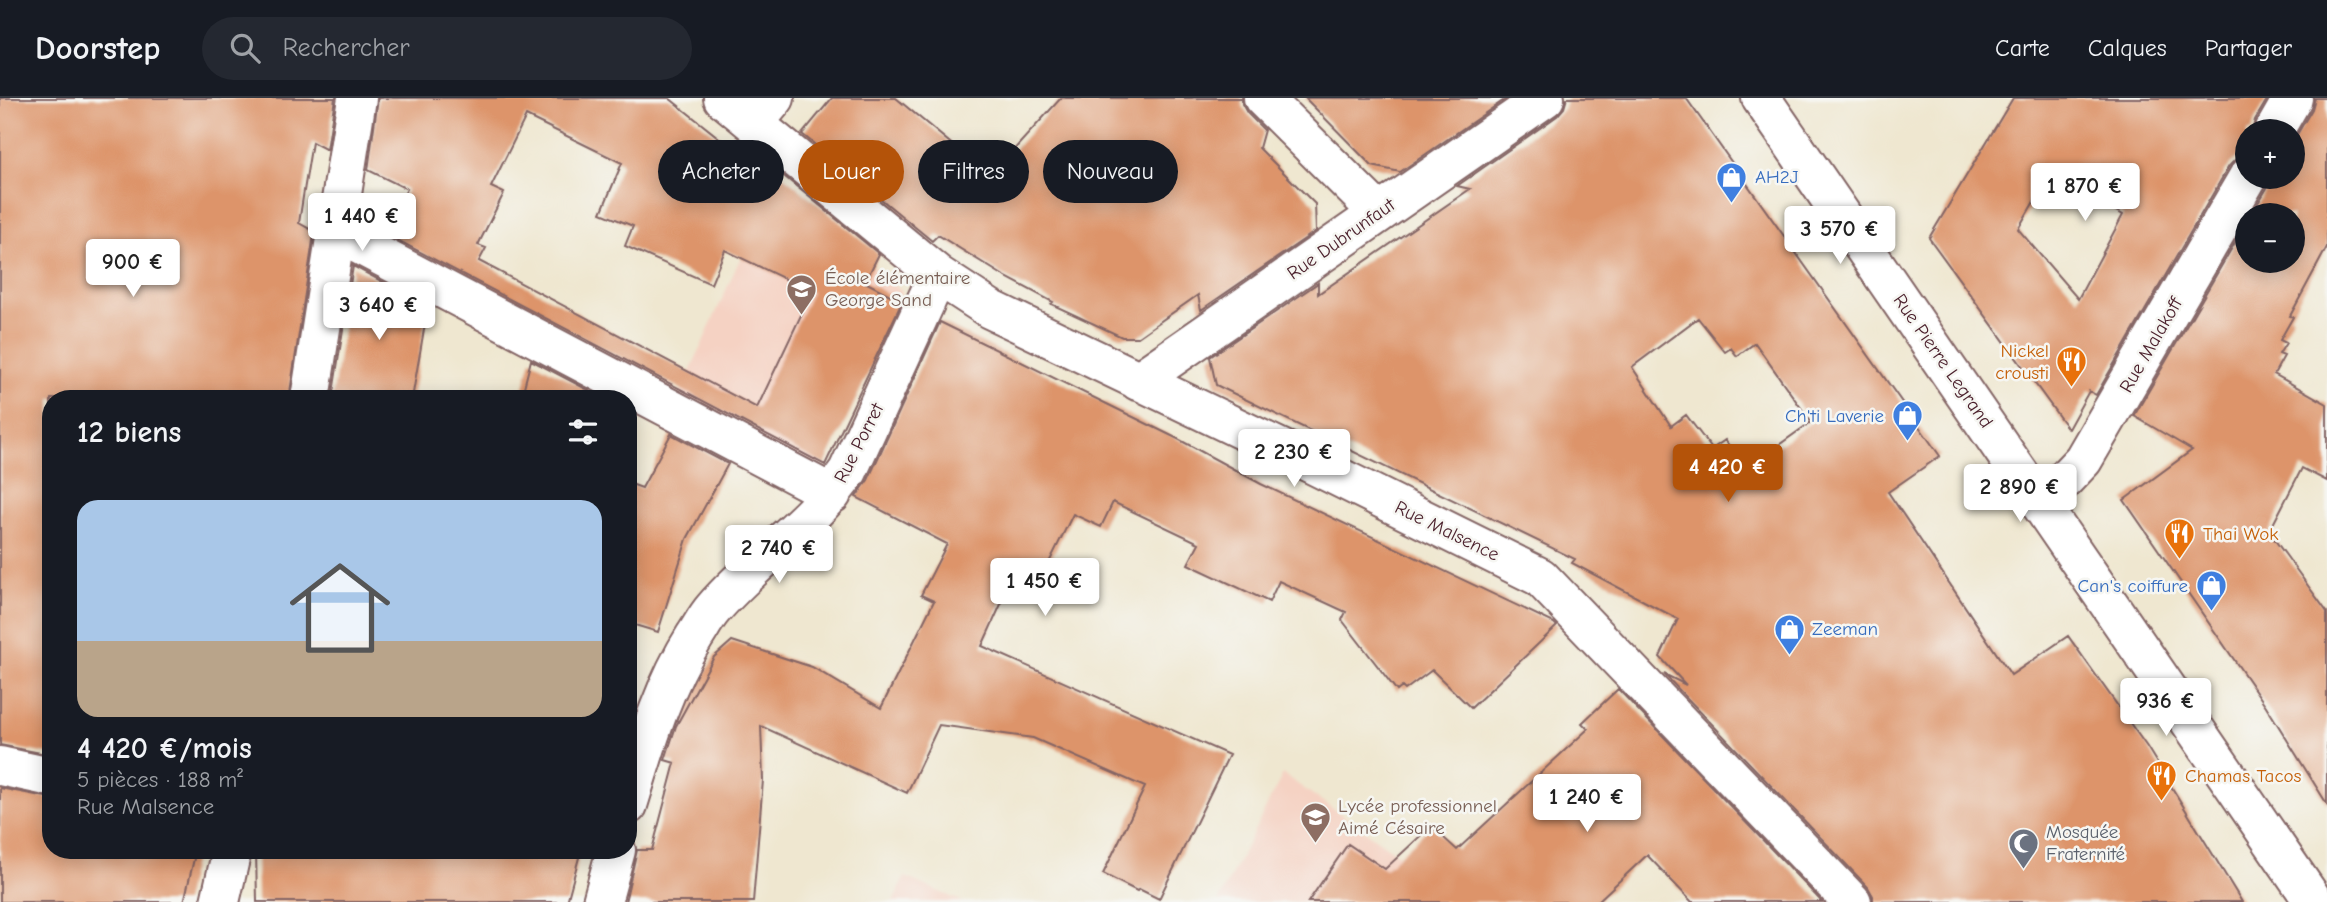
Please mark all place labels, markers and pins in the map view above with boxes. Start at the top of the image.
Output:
shop icon: AH2J [1715,160,1749,204]
pin: 1 870 € [2020,164,2150,223]
place label: AH2J [1755,166,1799,188]
pin: 1 440 € [297,194,427,253]
pin: 3 570 € [1775,206,1905,266]
pin: 900 € [84,240,182,299]
place label: École élémentaire George Sand [825,267,970,311]
school or university icon: École élémentaire George Sand [785,272,819,316]
pin: 3 640 € [314,282,444,342]
place label: Nickel crousti [1995,340,2049,384]
restaurant icon: Nickel crousti [2055,345,2089,389]
shop icon: Ch'ti Laverie [1890,399,1924,443]
place label: Ch'ti Laverie [1785,405,1884,427]
pin: 2 230 € [1229,430,1359,489]
pin: 4 420 € [1663,444,1793,504]
pin: 2 890 € [1955,464,2085,524]
restaurant icon: Thai Wok [2163,517,2197,561]
place label: Thai Wok [2203,523,2279,545]
pin: 2 740 € [714,526,844,585]
pin: 1 450 € [980,559,1110,618]
shop icon: Can's coiffure [2194,569,2228,613]
place label: Can's coiffure [2078,575,2188,597]
shop icon: Zeeman [1772,612,1806,656]
place label: Zeeman [1812,618,1878,640]
pin: 936 € [2117,678,2215,738]
restaurant icon: Chamas Tacos [2145,759,2179,803]
place label: Chamas Tacos [2185,765,2301,787]
pin: 1 240 € [1522,774,1652,834]
place label: Lycée professionnel Aimé Césaire [1338,795,1497,839]
school or university icon: Lycée professionnel Aimé Césaire [1298,800,1332,844]
place label: Mosquée Fraternité [2046,821,2125,865]
mosque icon: Mosquée Fraternité [2006,826,2040,870]

